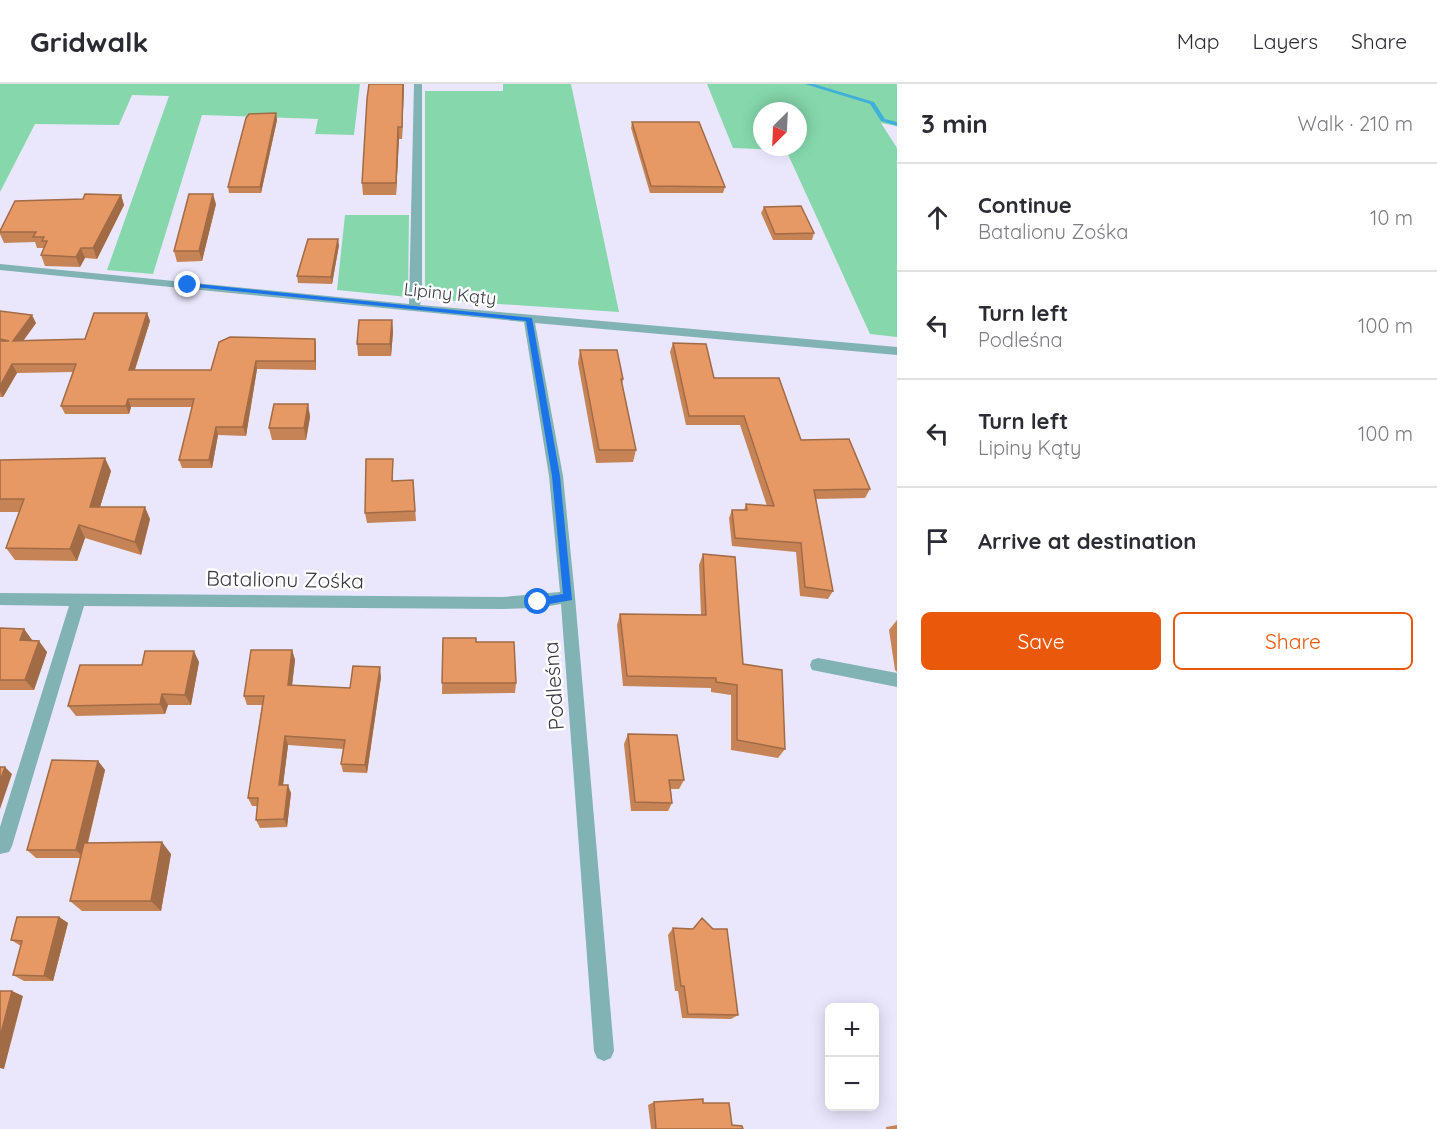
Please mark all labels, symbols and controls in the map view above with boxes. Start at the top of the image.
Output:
text: Gridwalk [30,24,149,59]
text: Map [1177,28,1220,54]
text: Layers [1253,28,1318,54]
text: Share [1351,28,1407,54]
north arrow [753,102,807,156]
text: 3 min [921,107,988,140]
text: Walk · 210 m [1298,111,1413,136]
text: Continue [978,191,1072,219]
icon: ahead [921,201,954,234]
text: 10 m [1370,205,1413,230]
text: Batalionu Zośka [978,219,1128,244]
route end [174,271,200,297]
street label: Lipiny Kąty [403,277,498,310]
text: Turn left [978,299,1068,327]
icon: left [921,309,954,342]
text: 100 m [1358,313,1413,338]
text: Podleśna [978,327,1063,352]
text: Turn left [978,407,1068,435]
icon: left [921,417,954,450]
text: 100 m [1358,421,1413,446]
text: Lipiny Kąty [978,435,1081,460]
icon: arrive [921,525,954,558]
text: Arrive at destination [978,527,1196,555]
street label: Batalionu Zośka [206,565,364,593]
route start [524,588,550,614]
button: Save [921,612,1161,670]
button: Share [1173,612,1413,670]
street label: Podleśna [537,641,569,731]
map controls [825,1003,879,1111]
button: + [825,1003,879,1057]
button: − [825,1057,879,1111]

